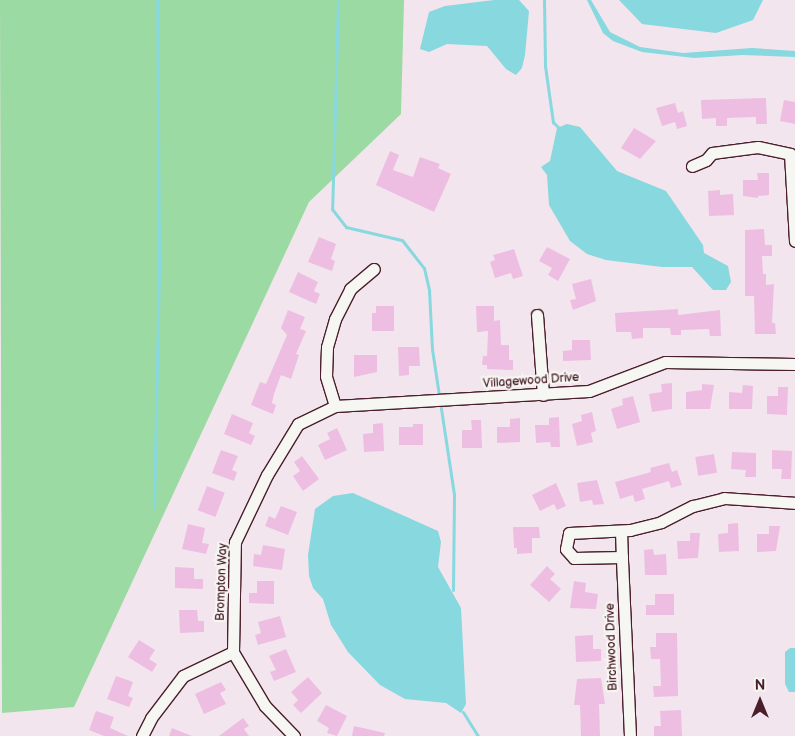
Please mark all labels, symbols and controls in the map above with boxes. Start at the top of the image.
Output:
street label: Villagewood Drive [482,370,580,392]
street label: Brompton Way [213,543,231,621]
street label: Birchwood Drive [603,603,621,691]
north arrow [735,676,785,726]
text: N [755,677,765,694]

